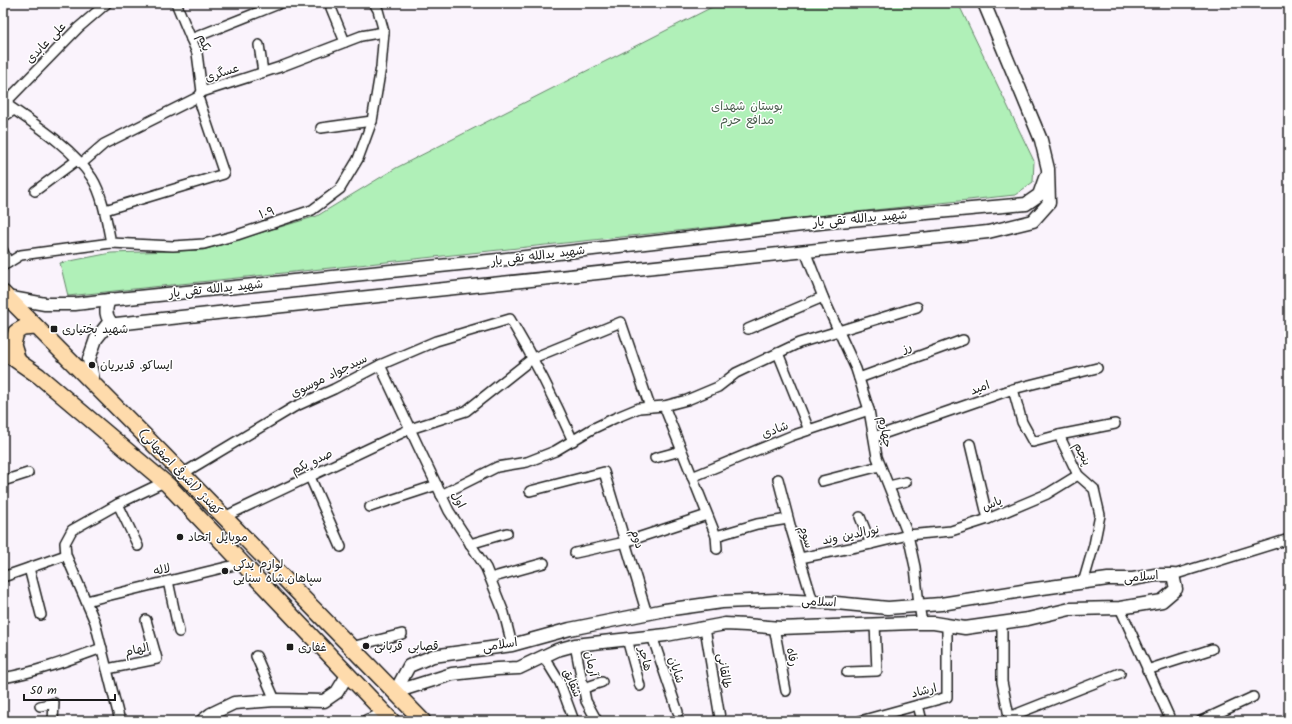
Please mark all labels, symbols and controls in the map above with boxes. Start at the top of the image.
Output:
street label: علی عابدی [21,18,71,68]
street label: یکم [192,32,216,54]
street label: عسگری [203,59,241,87]
park label: بوستان شهدای مدافع حرم [711,97,783,130]
street label: ۱۰۹ [257,202,277,224]
street label: شهید یدالله تقی یار [811,205,908,233]
street label: شهید یدالله تقی یار [489,241,586,271]
street label: شهید یدالله تقی یار [167,275,264,304]
place label: شهید بختیاری [62,320,128,339]
marker: شهید بختیاری [49,324,59,334]
street label: رز [899,338,915,359]
street label: سیدجواد موسوی [287,349,371,403]
place label: ایساکو. قدیریان [100,356,173,375]
marker: ایساکو. قدیریان [87,360,97,370]
street label: امید [968,376,993,400]
street label: چهارم [873,415,897,449]
street label: شادی [759,416,791,444]
street label: کهندژ (اشرفی اصفهانی) [133,424,227,520]
street label: پنجم [1068,439,1096,469]
street label: صدو یکم [288,444,336,480]
street label: اول [446,488,470,512]
street label: یاس [979,491,1005,517]
street label: نورالدین وند [820,520,882,550]
street label: سوم [794,523,818,551]
street label: دوم [625,527,649,551]
place label: موبایل اتحاد [188,528,248,547]
marker: موبایل اتحاد [175,532,185,542]
place label: لوازم یدکی سپاهان.شاه سنایی [233,555,322,588]
street label: لاله [152,559,172,581]
marker: لوازم یدکی سپاهان.شاه سنایی [220,566,230,576]
street label: اسلامی [1123,566,1159,588]
street label: اسلامی [801,592,837,612]
street label: اسلامی [481,633,519,657]
place label: قصابی قربانی [374,637,438,656]
street label: الهام [123,638,151,662]
place label: غفاری [298,638,327,657]
marker: قصابی قربانی [361,641,371,651]
marker: غفاری [285,642,295,652]
street label: هاجر [632,644,657,673]
street label: رفاه [781,646,803,668]
street label: آرمان [579,650,603,679]
street label: طالقانی [712,652,736,690]
street label: شایان [663,654,689,686]
street label: شقایق [557,666,587,700]
scale bar [24,676,115,702]
street label: ارشاد [909,679,939,703]
text: 50 m [30,681,57,700]

